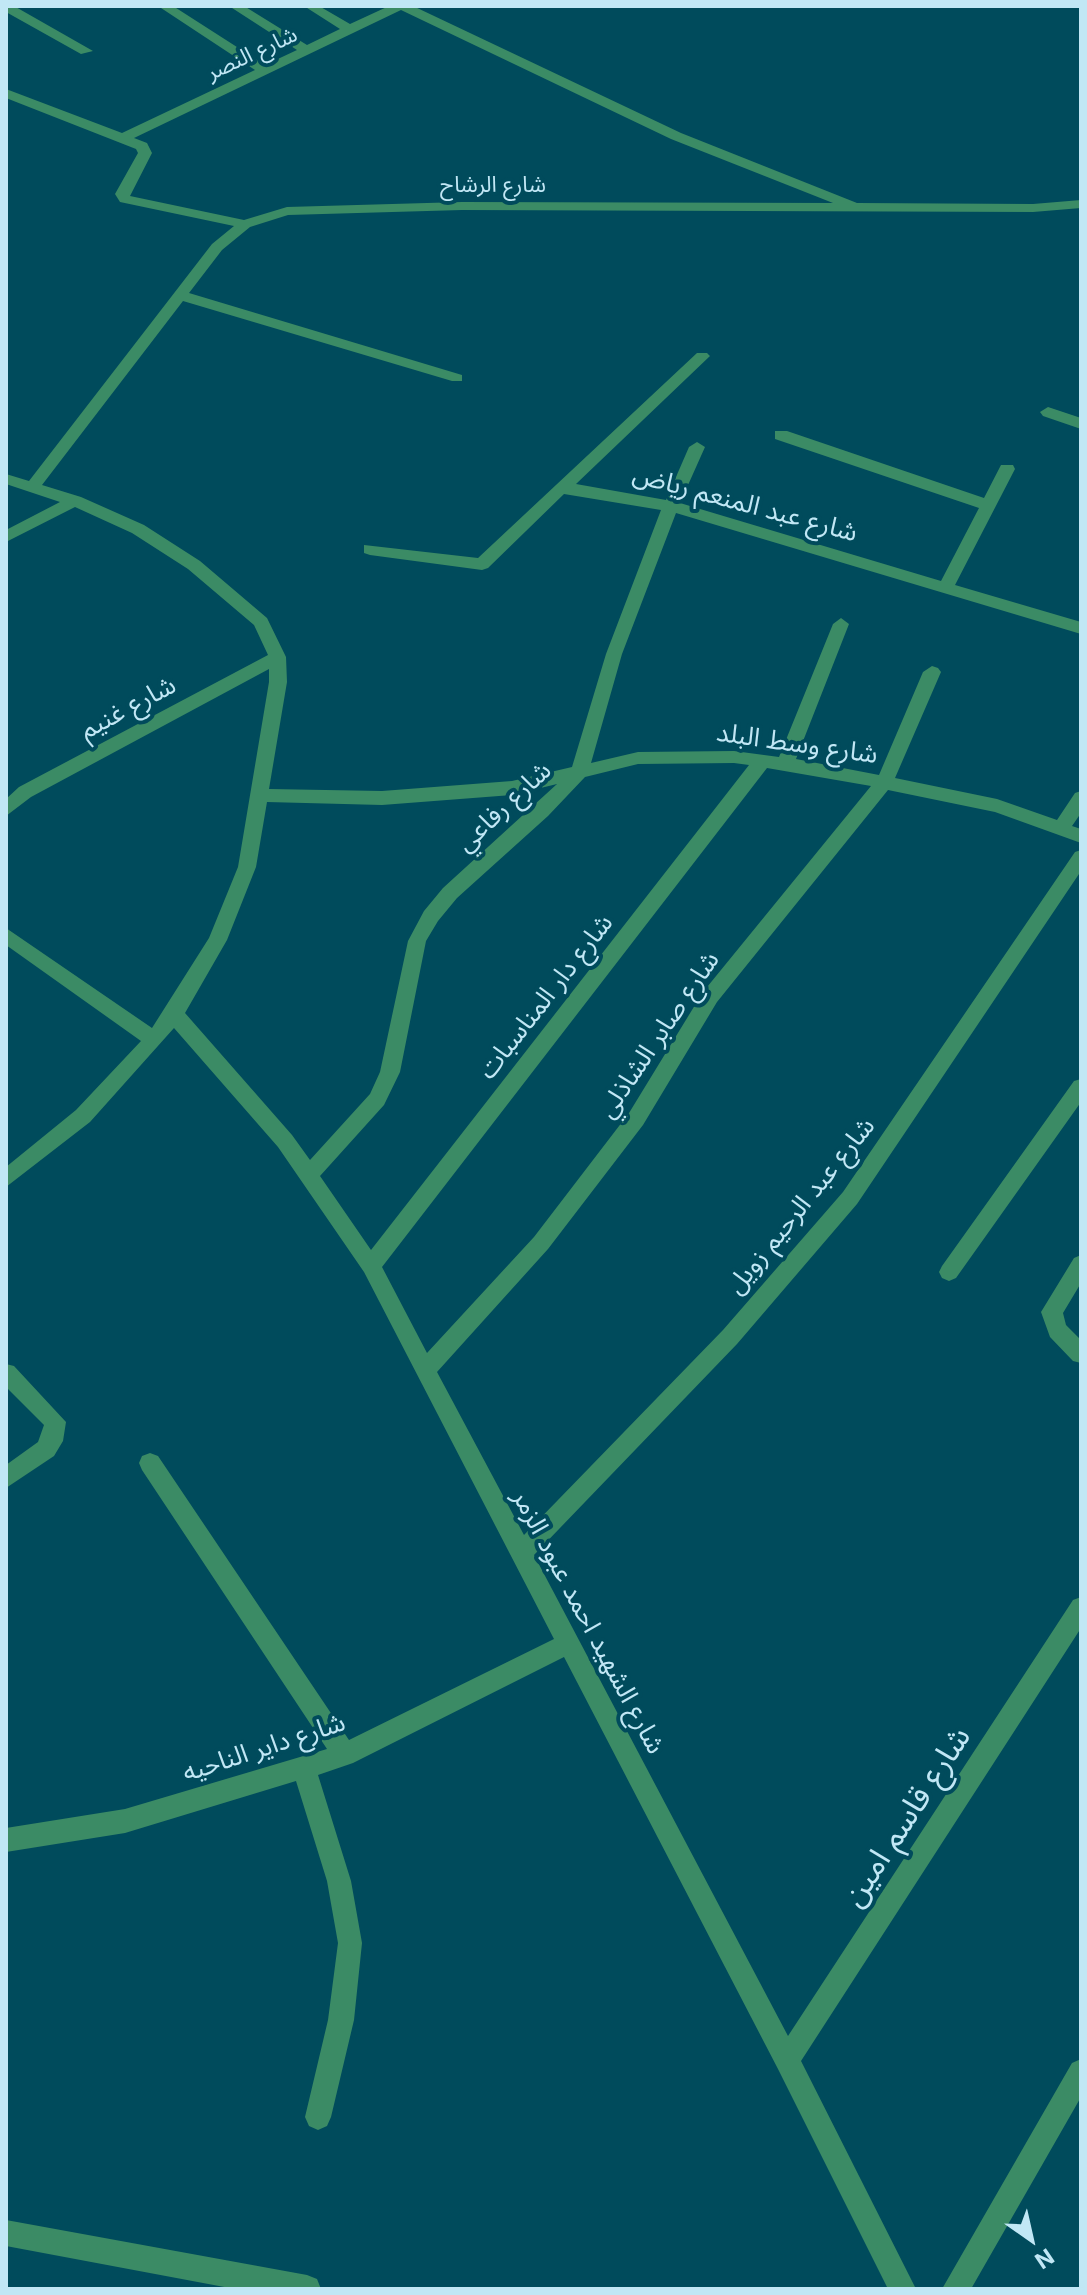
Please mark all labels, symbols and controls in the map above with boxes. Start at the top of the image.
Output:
street label: شارع النصر [202,22,302,86]
street label: شارع الرشاح [440,172,546,198]
street label: شارع عبد المنعم رياض [629,459,861,549]
street label: شارع غنيم [75,670,181,746]
street label: شارع وسط البلد [714,717,880,771]
street label: شارع رفاعي [450,755,558,859]
street label: شارع دار المناسبات [472,908,620,1086]
street label: شارع صابر الشاذلي [592,946,726,1124]
street label: شارع عبد الرحيم زويل [720,1111,882,1301]
street label: شارع الشهيد احمد عبود الزمر [505,1485,671,1759]
street label: شارع داير الناحيه [179,1707,349,1789]
street label: شارع قاسم امين [835,1720,979,1914]
north arrow [991,2199,1071,2279]
text: N [1030,2243,1059,2274]

